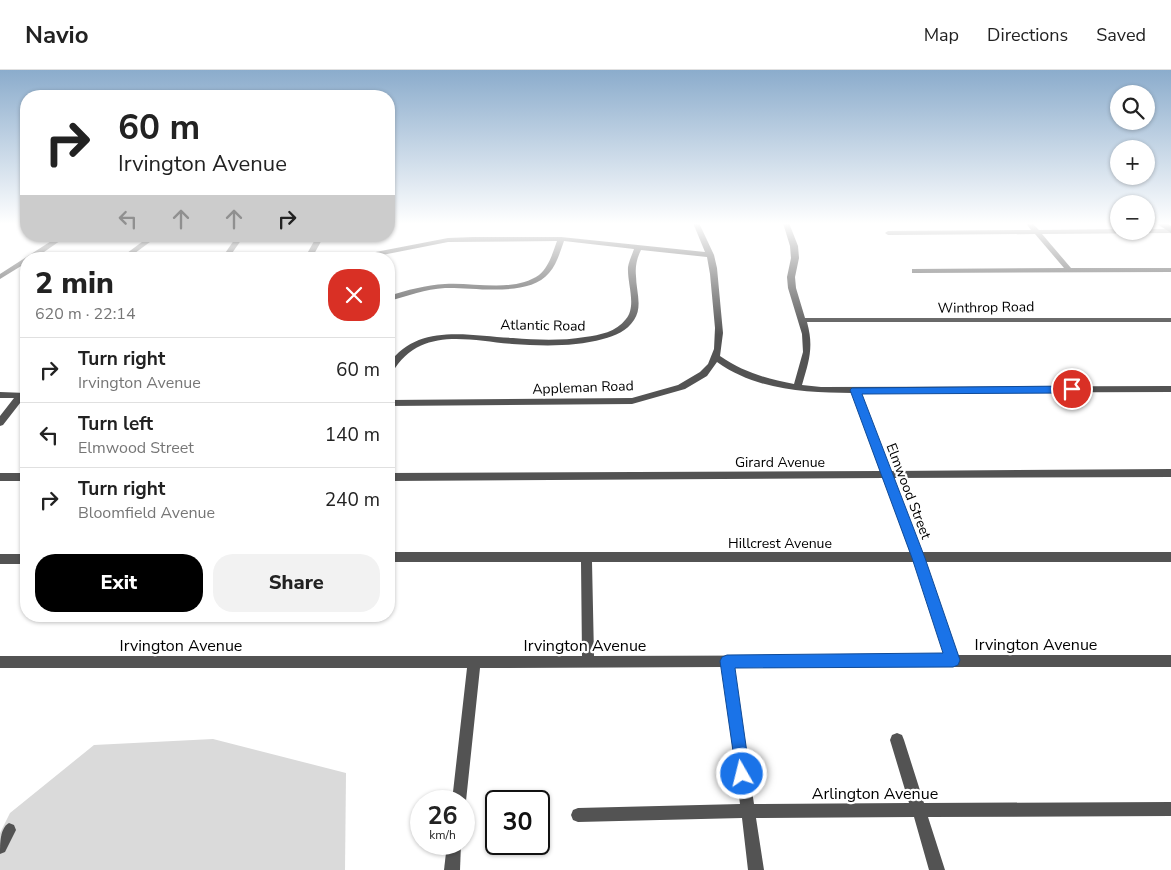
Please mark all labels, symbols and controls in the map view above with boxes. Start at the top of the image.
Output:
text: Navio [25,19,89,51]
text: Map [924,23,959,47]
text: Directions [987,23,1068,47]
text: Saved [1096,23,1146,47]
map controls [1110,85,1155,240]
button: search [1110,85,1155,130]
text: 60 m [118,104,200,151]
icon: right [35,110,100,175]
button: + [1110,140,1155,185]
text: Irvington Avenue [118,149,287,179]
button: − [1110,195,1155,240]
icon: left [114,205,142,233]
icon: ahead [167,205,195,233]
icon: ahead [220,205,248,233]
icon: right [273,205,301,233]
text: 2 min [35,263,114,304]
button: close [328,269,380,321]
street label: Winthrop Road [938,297,1034,318]
text: 620 m · 22:14 [35,303,136,325]
street label: Atlantic Road [500,315,586,336]
text: Turn right [78,346,165,372]
icon: right [35,356,63,384]
text: 60 m [336,357,380,383]
pin [1051,368,1093,410]
text: Irvington Avenue [78,372,201,394]
icon: arrive [1058,375,1086,403]
street label: Appleman Road [532,376,634,399]
text: Turn left [78,411,153,437]
icon: left [35,421,63,449]
text: 140 m [325,422,380,448]
text: Elmwood Street [78,437,194,459]
street label: Elmwood Street [881,440,936,542]
street label: Girard Avenue [735,453,825,472]
text: Turn right [78,476,165,502]
icon: right [35,486,63,514]
text: 240 m [325,487,380,513]
text: Bloomfield Avenue [78,502,215,524]
street label: Hillcrest Avenue [728,534,832,553]
button: Exit [35,554,203,612]
button: Share [213,554,380,612]
street label: Irvington Avenue [975,634,1097,656]
street label: Irvington Avenue [120,635,242,657]
street label: Irvington Avenue [524,635,646,657]
position arrow [715,747,767,799]
street label: Arlington Avenue [812,783,938,805]
speed limit sign: 30 [485,790,550,855]
text: 26 [427,799,458,833]
text: km/h [429,827,456,843]

